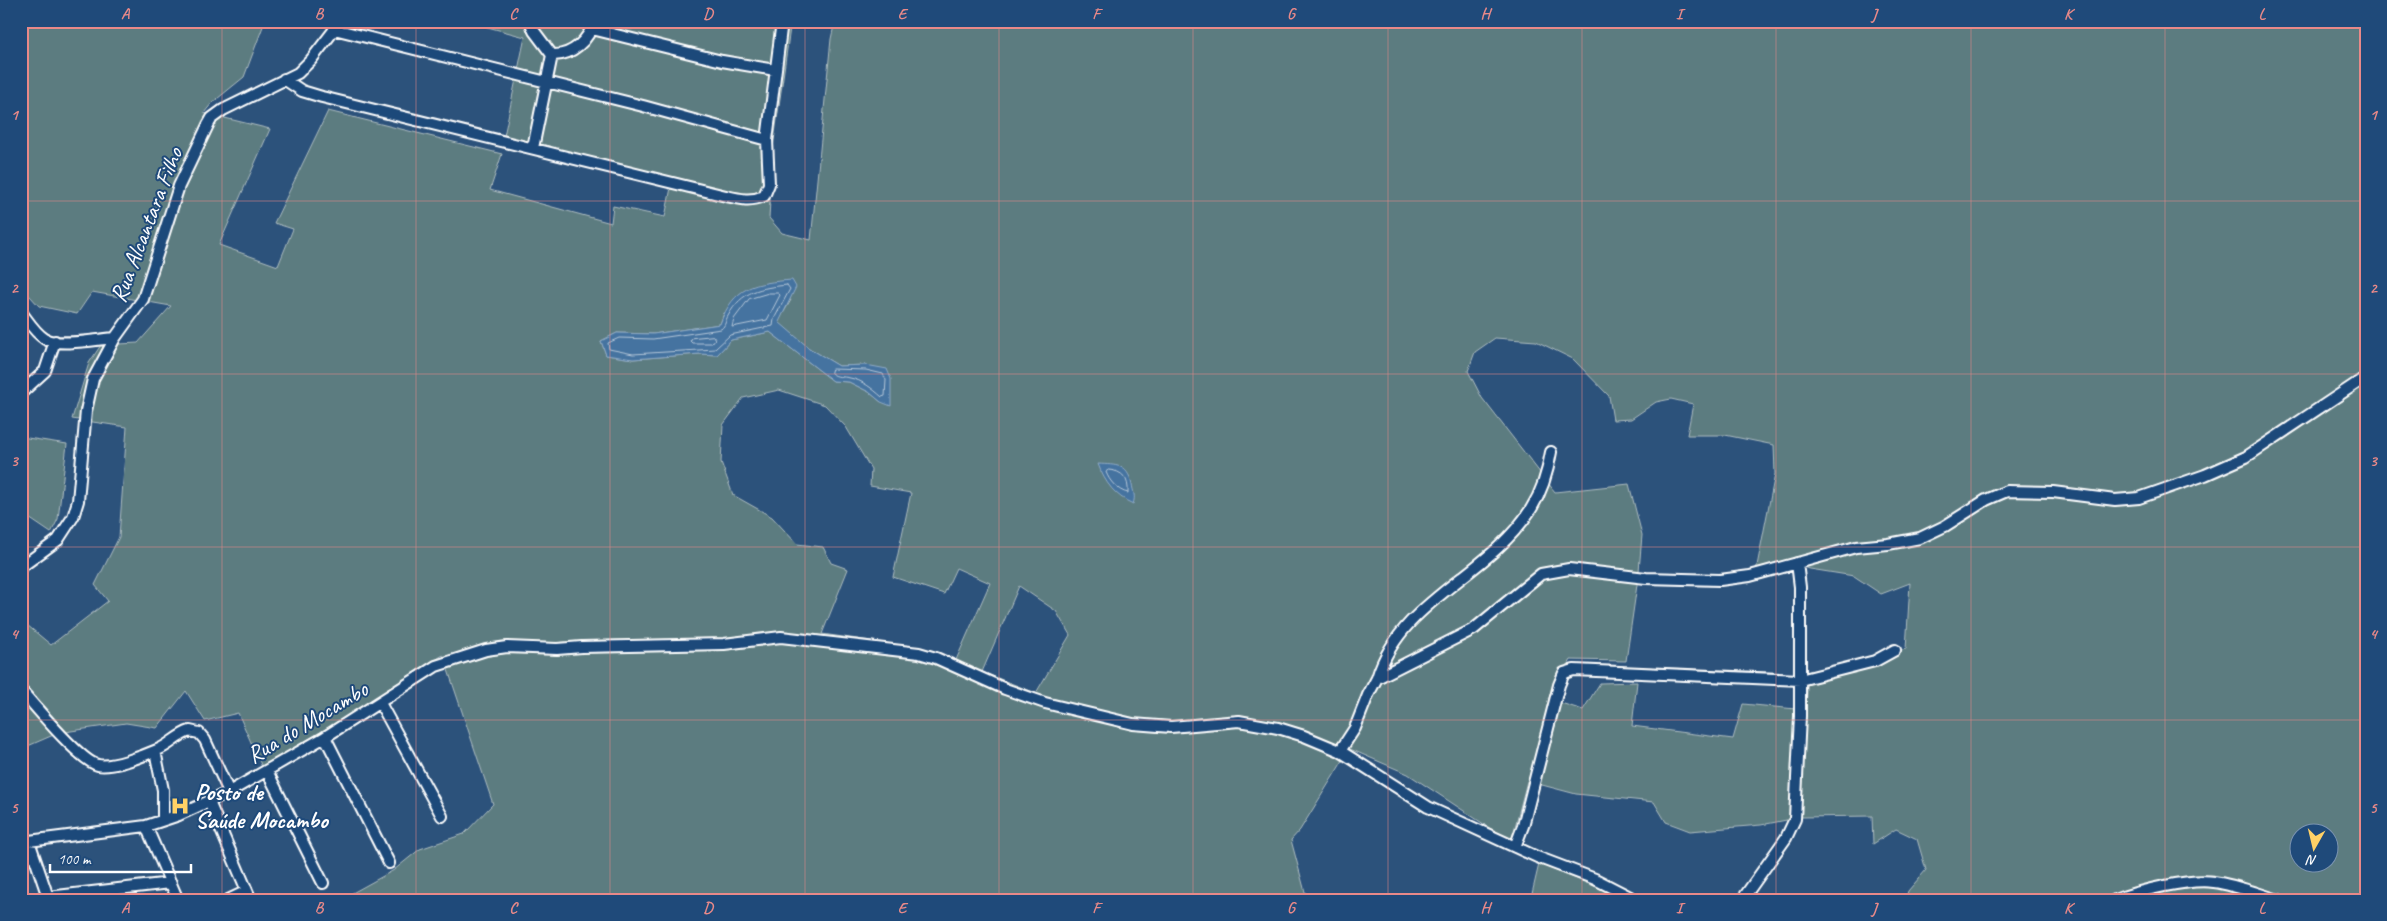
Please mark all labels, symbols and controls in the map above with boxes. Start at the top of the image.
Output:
text: A [121,4,131,24]
text: B [315,4,325,24]
text: C [509,4,519,24]
text: D [703,4,714,24]
text: E [898,4,909,24]
text: F [1092,4,1103,24]
text: G [1287,4,1297,24]
text: H [1480,4,1492,24]
text: I [1676,4,1686,24]
text: J [1870,4,1879,24]
text: K [2064,4,2076,24]
text: L [2259,4,2267,24]
text: 1 [10,105,19,125]
text: 1 [2369,105,2378,125]
street label: Rua Alcantara Filho [103,142,190,307]
text: 2 [10,278,19,298]
text: 2 [2369,278,2378,298]
text: 3 [10,451,19,471]
text: 3 [2369,451,2378,471]
text: 4 [10,624,19,644]
text: 4 [2369,624,2378,644]
street label: Rua do Mocambo [241,673,374,770]
place label: Posto de Saúde Mocambo [195,777,330,835]
hospital icon: Posto de Saúde Mocambo [169,795,191,817]
text: 5 [11,798,20,818]
text: 5 [2370,798,2379,818]
north arrow [2290,824,2340,874]
scale bar [50,841,191,873]
text: 100 m [58,850,92,869]
text: N [2304,851,2318,869]
text: A [121,898,131,918]
text: B [315,898,325,918]
text: C [509,898,519,918]
text: D [703,898,714,918]
text: E [898,898,909,918]
text: F [1092,898,1103,918]
text: G [1287,898,1297,918]
text: H [1480,898,1492,918]
text: I [1676,898,1686,918]
text: J [1870,898,1879,918]
text: K [2064,898,2076,918]
text: L [2259,898,2267,918]

